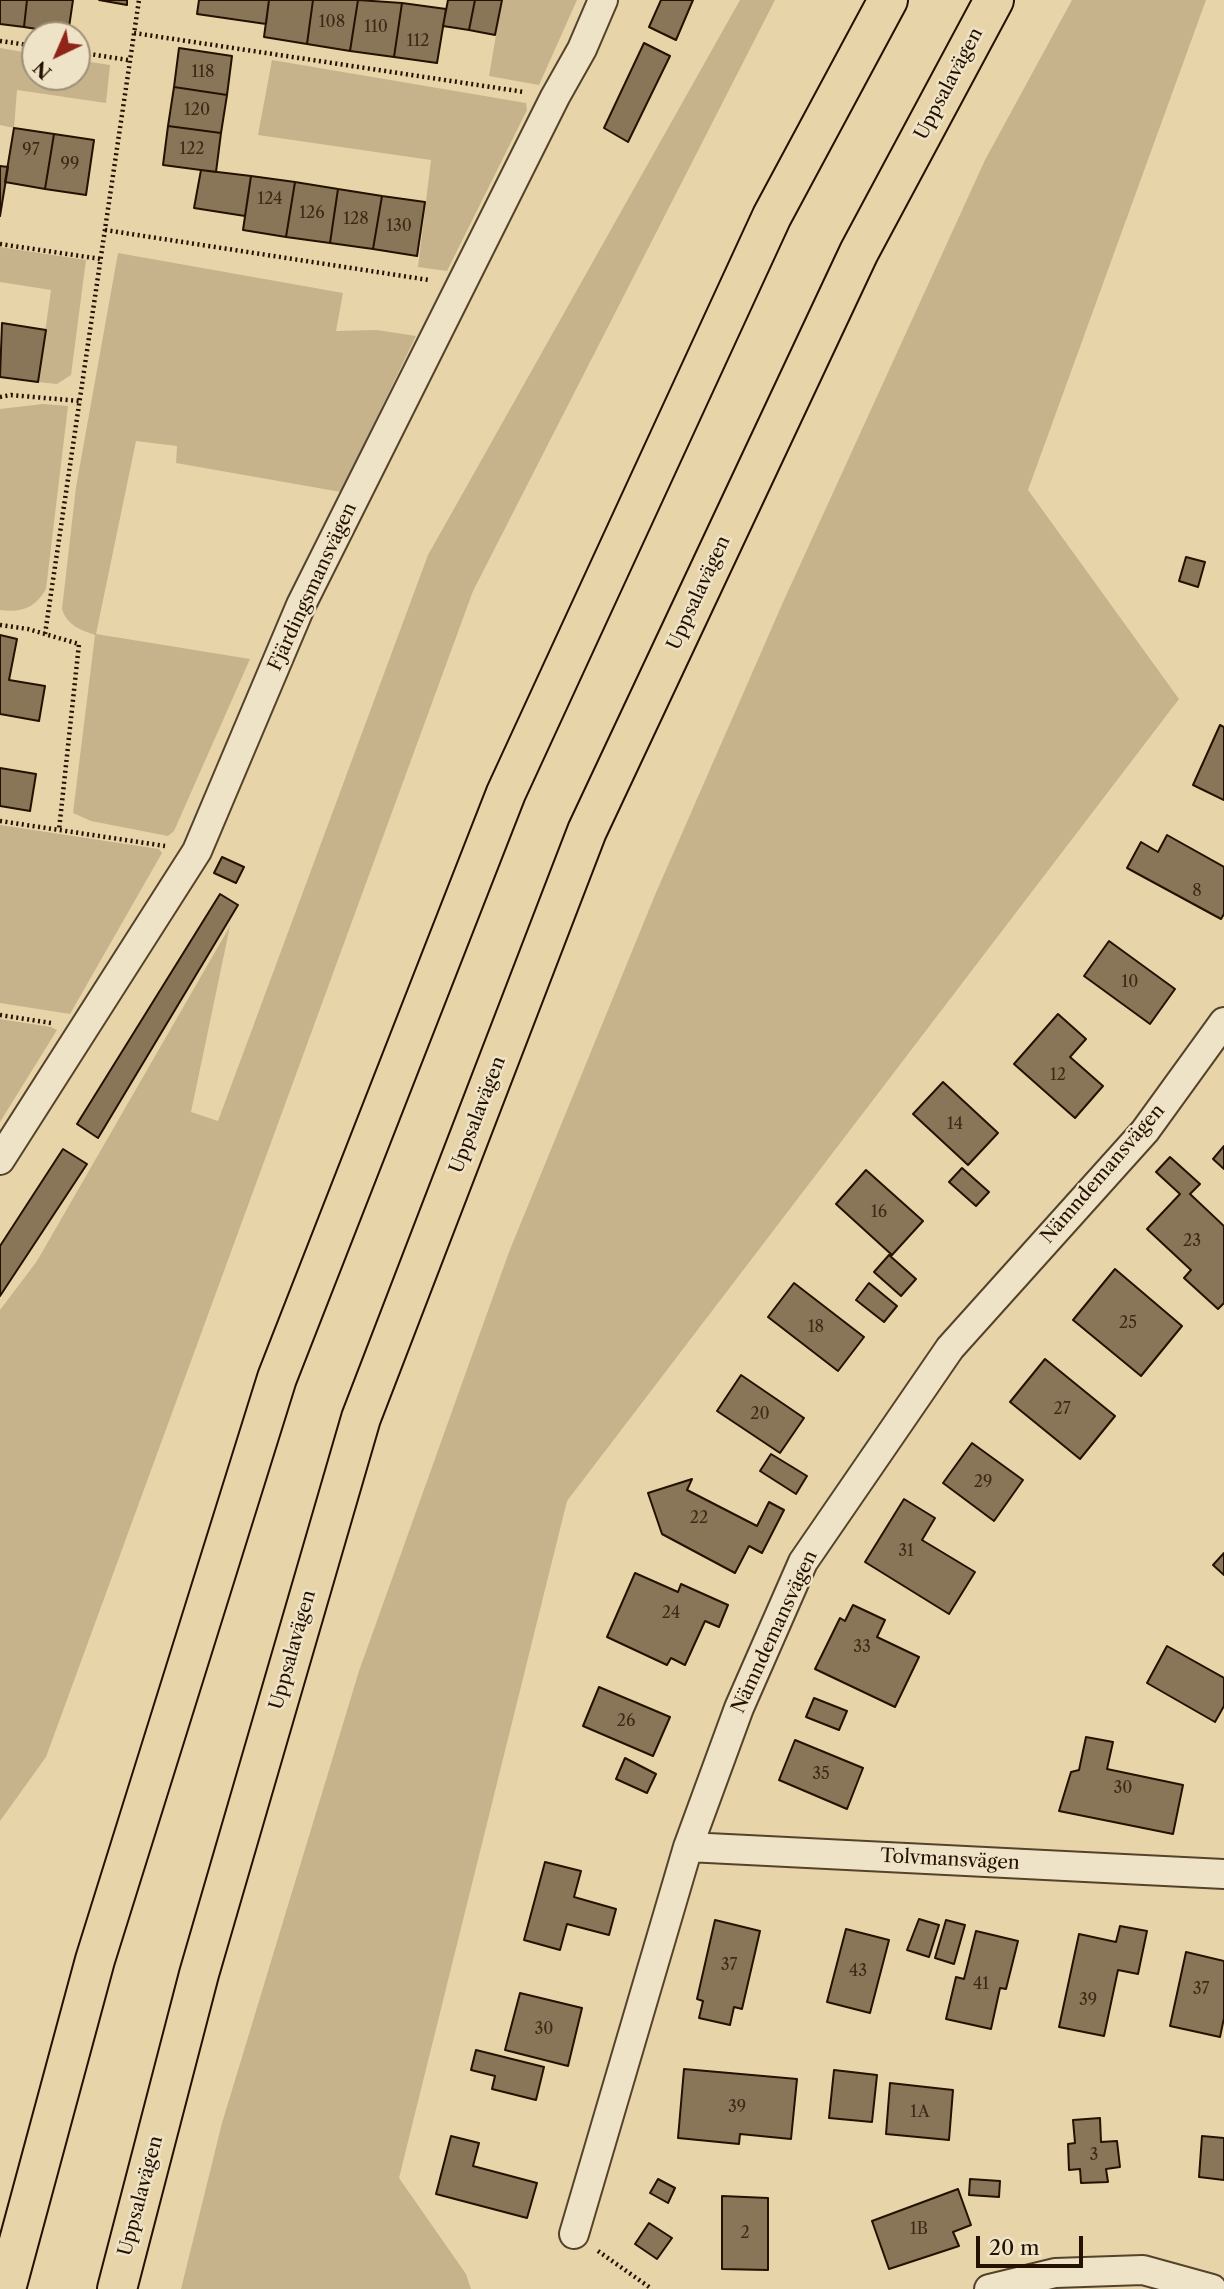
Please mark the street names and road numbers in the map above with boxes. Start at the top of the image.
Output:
street label: Uppsalavägen [910,24,988,144]
street label: Fjärdingsmansvägen [264,499,362,675]
street label: Uppsalavägen [663,532,735,654]
street label: Uppsalavägen [445,1053,511,1177]
street label: Nämndemansvägen [1036,1100,1170,1248]
street label: Nämndemansvägen [727,1547,823,1717]
street label: Uppsalavägen [265,1588,321,1712]
street label: Tolvmansvägen [880,1845,1020,1875]
street label: Uppsalavägen [114,2133,168,2259]

